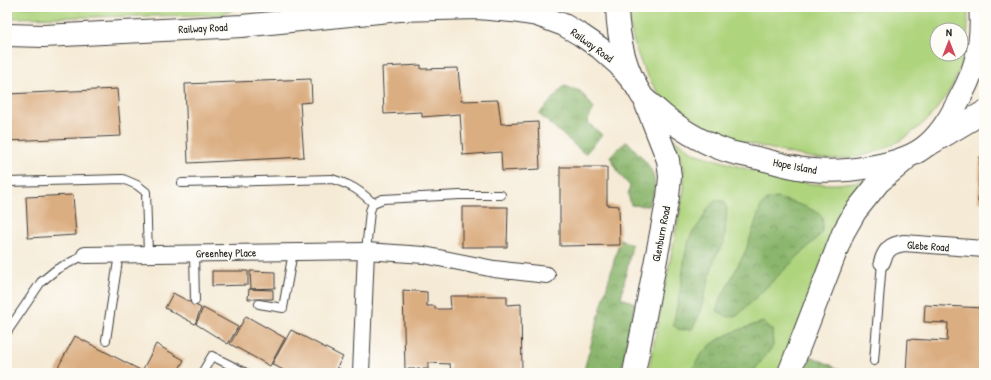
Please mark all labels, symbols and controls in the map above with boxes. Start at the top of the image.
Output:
street label: Railway Road [178,20,229,36]
north arrow [929,22,969,62]
street label: Railway Road [568,25,617,66]
text: N [946,25,952,39]
street label: Hope Island [772,155,819,177]
street label: Glenburn Road [649,204,673,263]
street label: Glebe Road [907,238,950,254]
street label: Greenhey Place [196,245,257,261]

